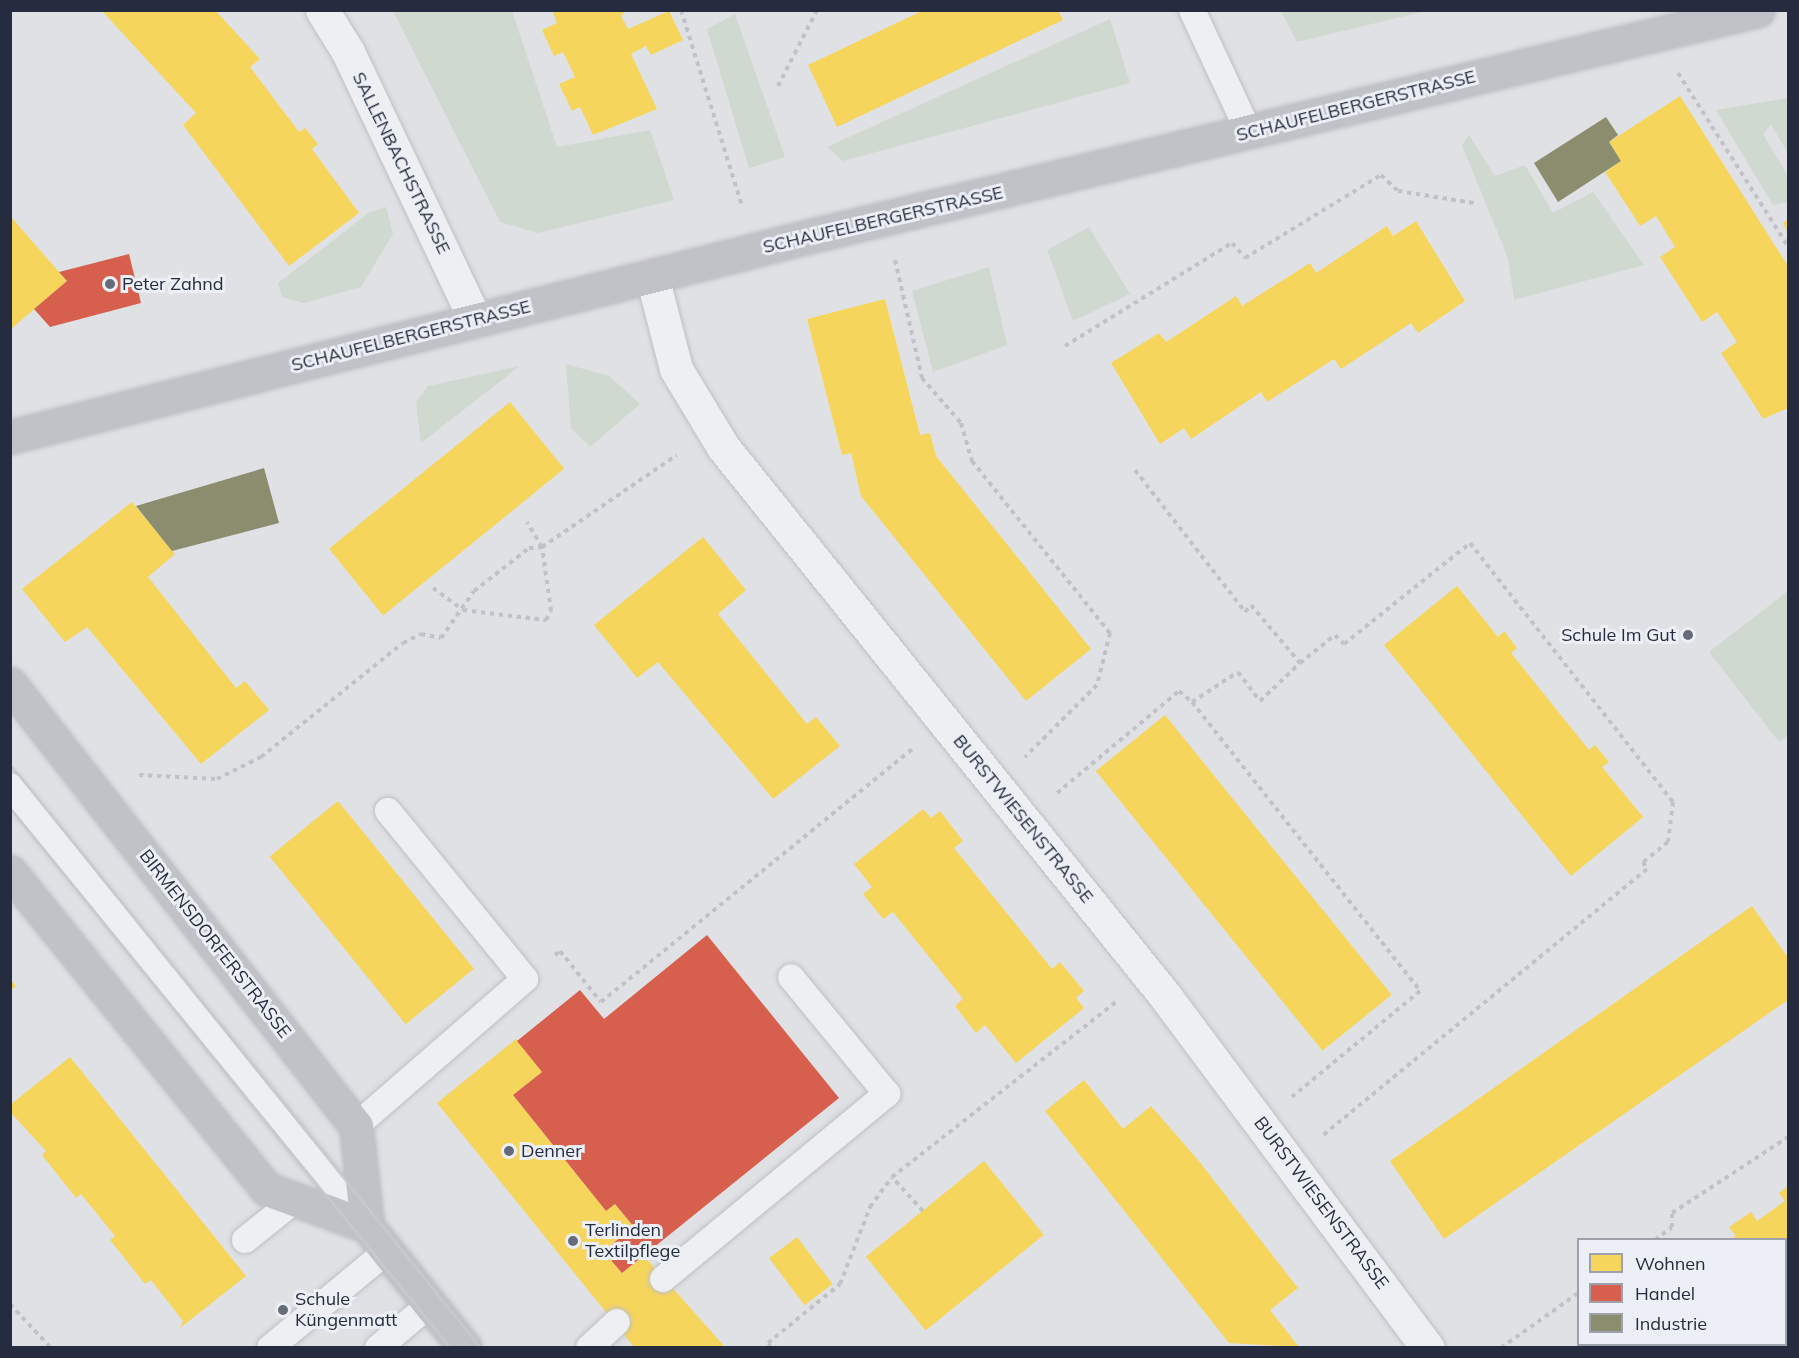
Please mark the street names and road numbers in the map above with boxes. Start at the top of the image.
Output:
street label: SCHAUFELBERGERSTRASSE [1234,66,1478,146]
street label: SALLENBACHSTRASSE [348,69,454,257]
street label: SCHAUFELBERGERSTRASSE [761,182,1005,258]
street label: SCHAUFELBERGERSTRASSE [289,296,533,376]
street label: BURSTWIESENSTRASSE [948,730,1098,908]
street label: BIRMENSDORFERSTRASSE [135,845,295,1043]
street label: BURSTWIESENSTRASSE [1249,1112,1393,1294]

